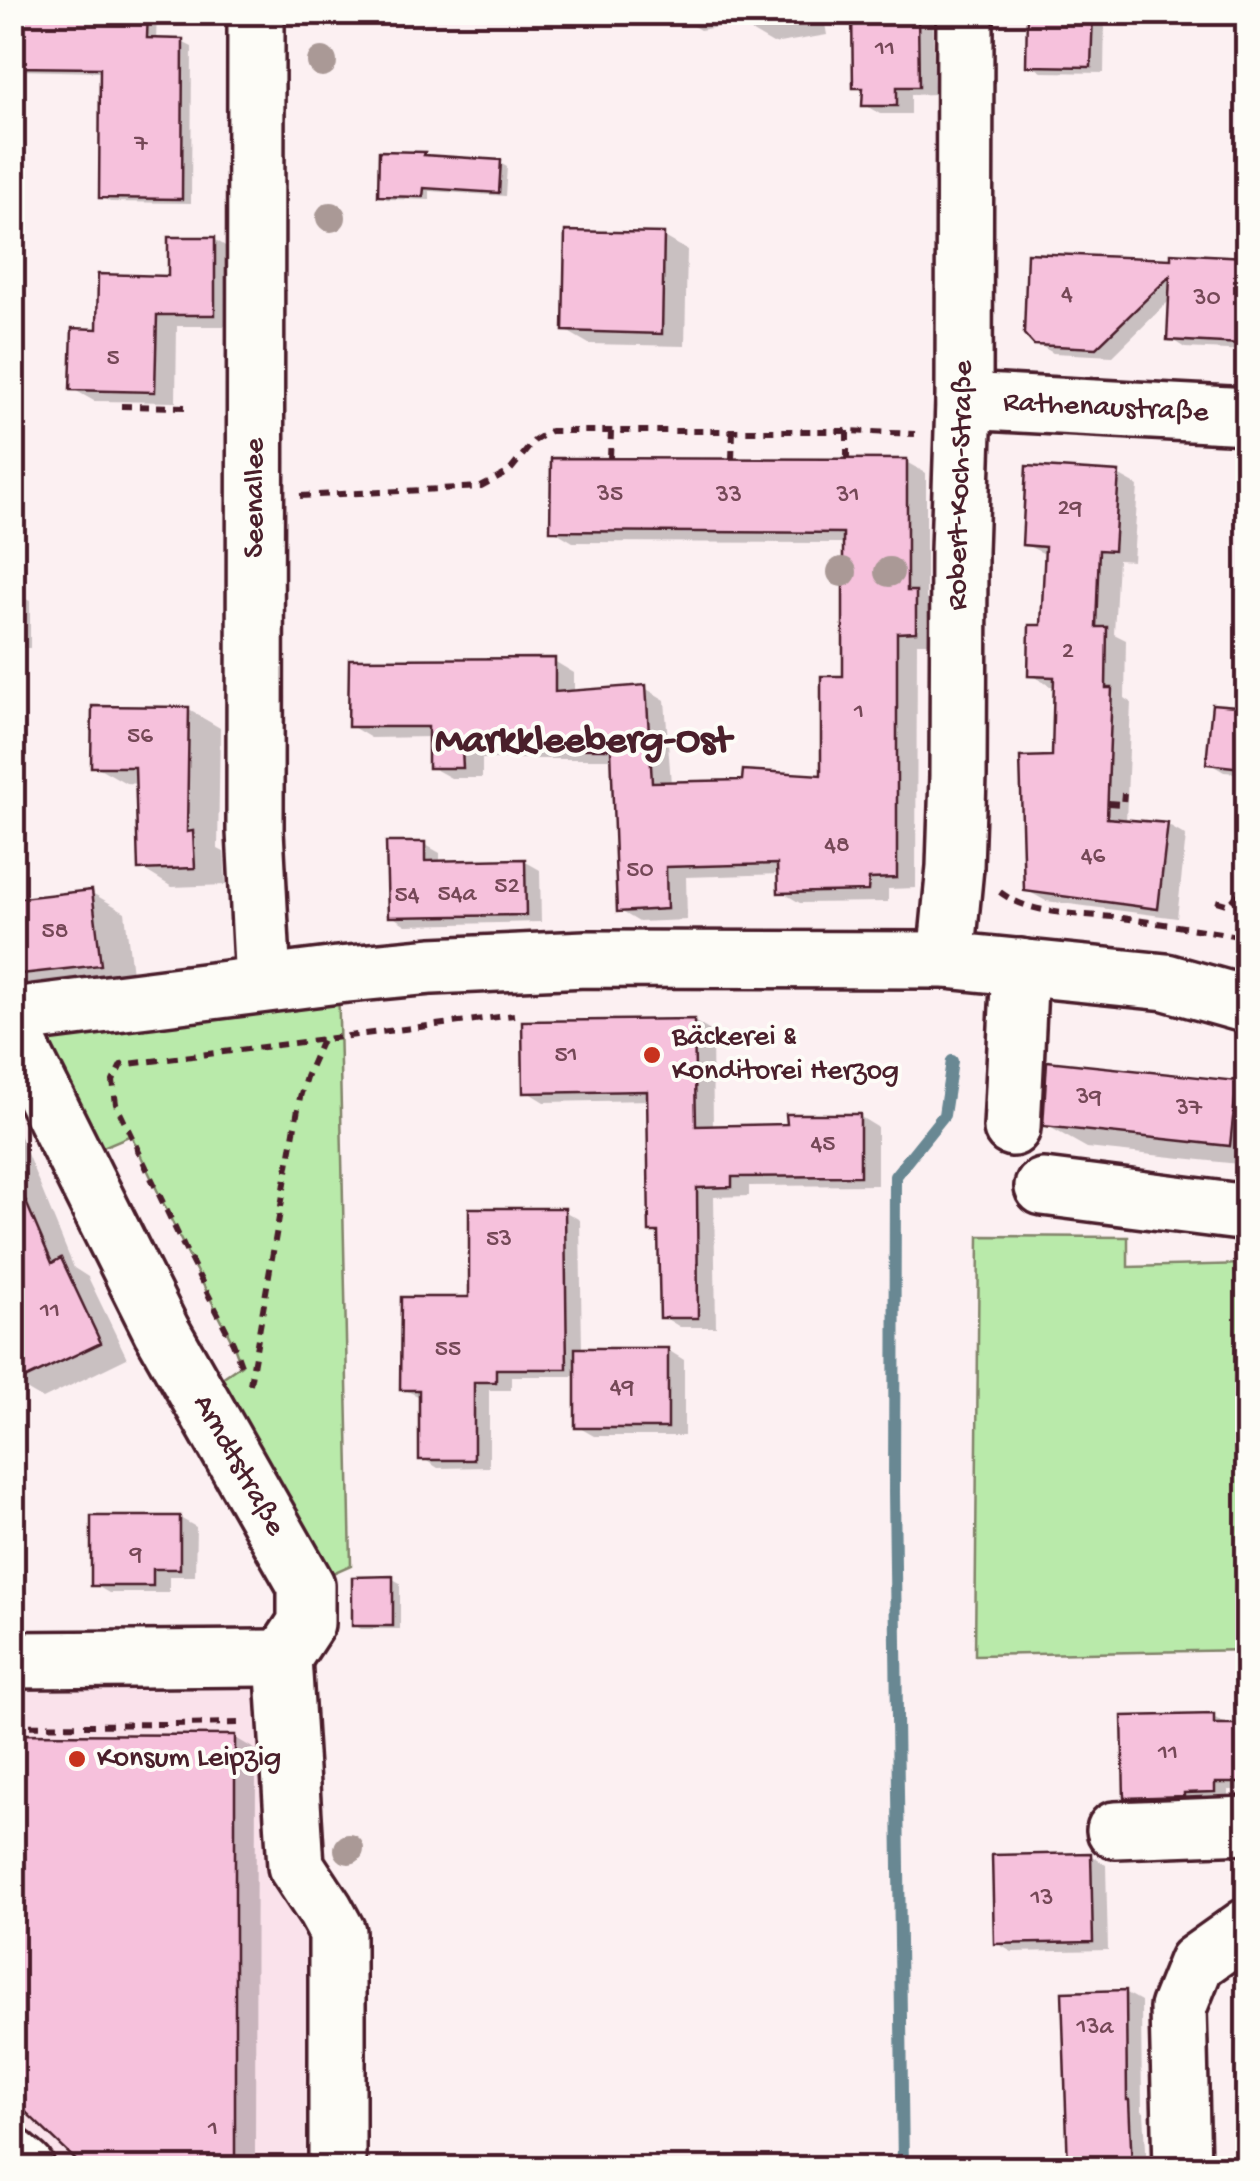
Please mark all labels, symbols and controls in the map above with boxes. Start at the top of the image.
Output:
house number: 11 [874,36,895,65]
house number: 7 [133,131,148,160]
house number: 4 [1061,281,1073,310]
house number: 30 [1192,285,1221,314]
house number: 5 [106,345,120,374]
street label: Robert-Koch-Straße [941,360,982,611]
street label: Rathenaustraße [1002,386,1210,431]
street label: Seenallee [239,438,274,558]
house number: 35 [596,481,623,510]
house number: 33 [715,482,742,511]
house number: 31 [835,482,860,511]
house number: 29 [1058,495,1082,524]
house number: 2 [1062,638,1074,667]
house number: 1 [853,699,864,728]
district label: Markkleeberg-Ost [435,719,735,766]
house number: 56 [127,723,153,752]
house number: 48 [824,832,850,861]
house number: 46 [1081,843,1106,872]
house number: 50 [626,857,654,886]
house number: 52 [494,873,520,902]
house number: 54a [438,881,478,910]
house number: 54 [395,882,420,911]
house number: 58 [42,918,68,947]
place label: Bäckerei & Konditorei Herzog [671,1021,899,1090]
house number: 51 [554,1042,578,1071]
marker: Bäckerei & Konditorei Herzog [641,1044,663,1066]
house number: 39 [1075,1084,1102,1113]
house number: 37 [1175,1095,1203,1124]
house number: 45 [811,1131,835,1160]
house number: 53 [486,1226,512,1255]
house number: 11 [39,1298,60,1327]
house number: 55 [435,1336,461,1365]
house number: 49 [610,1374,634,1403]
street label: Arndtstraße [184,1389,292,1543]
house number: 9 [129,1541,142,1570]
house number: 11 [1157,1740,1178,1769]
place label: Konsum Leipzig [97,1742,281,1777]
marker: Konsum Leipzig [66,1748,88,1770]
house number: 13 [1029,1885,1054,1914]
house number: 13a [1076,2014,1115,2043]
house number: 1 [207,2116,218,2145]

